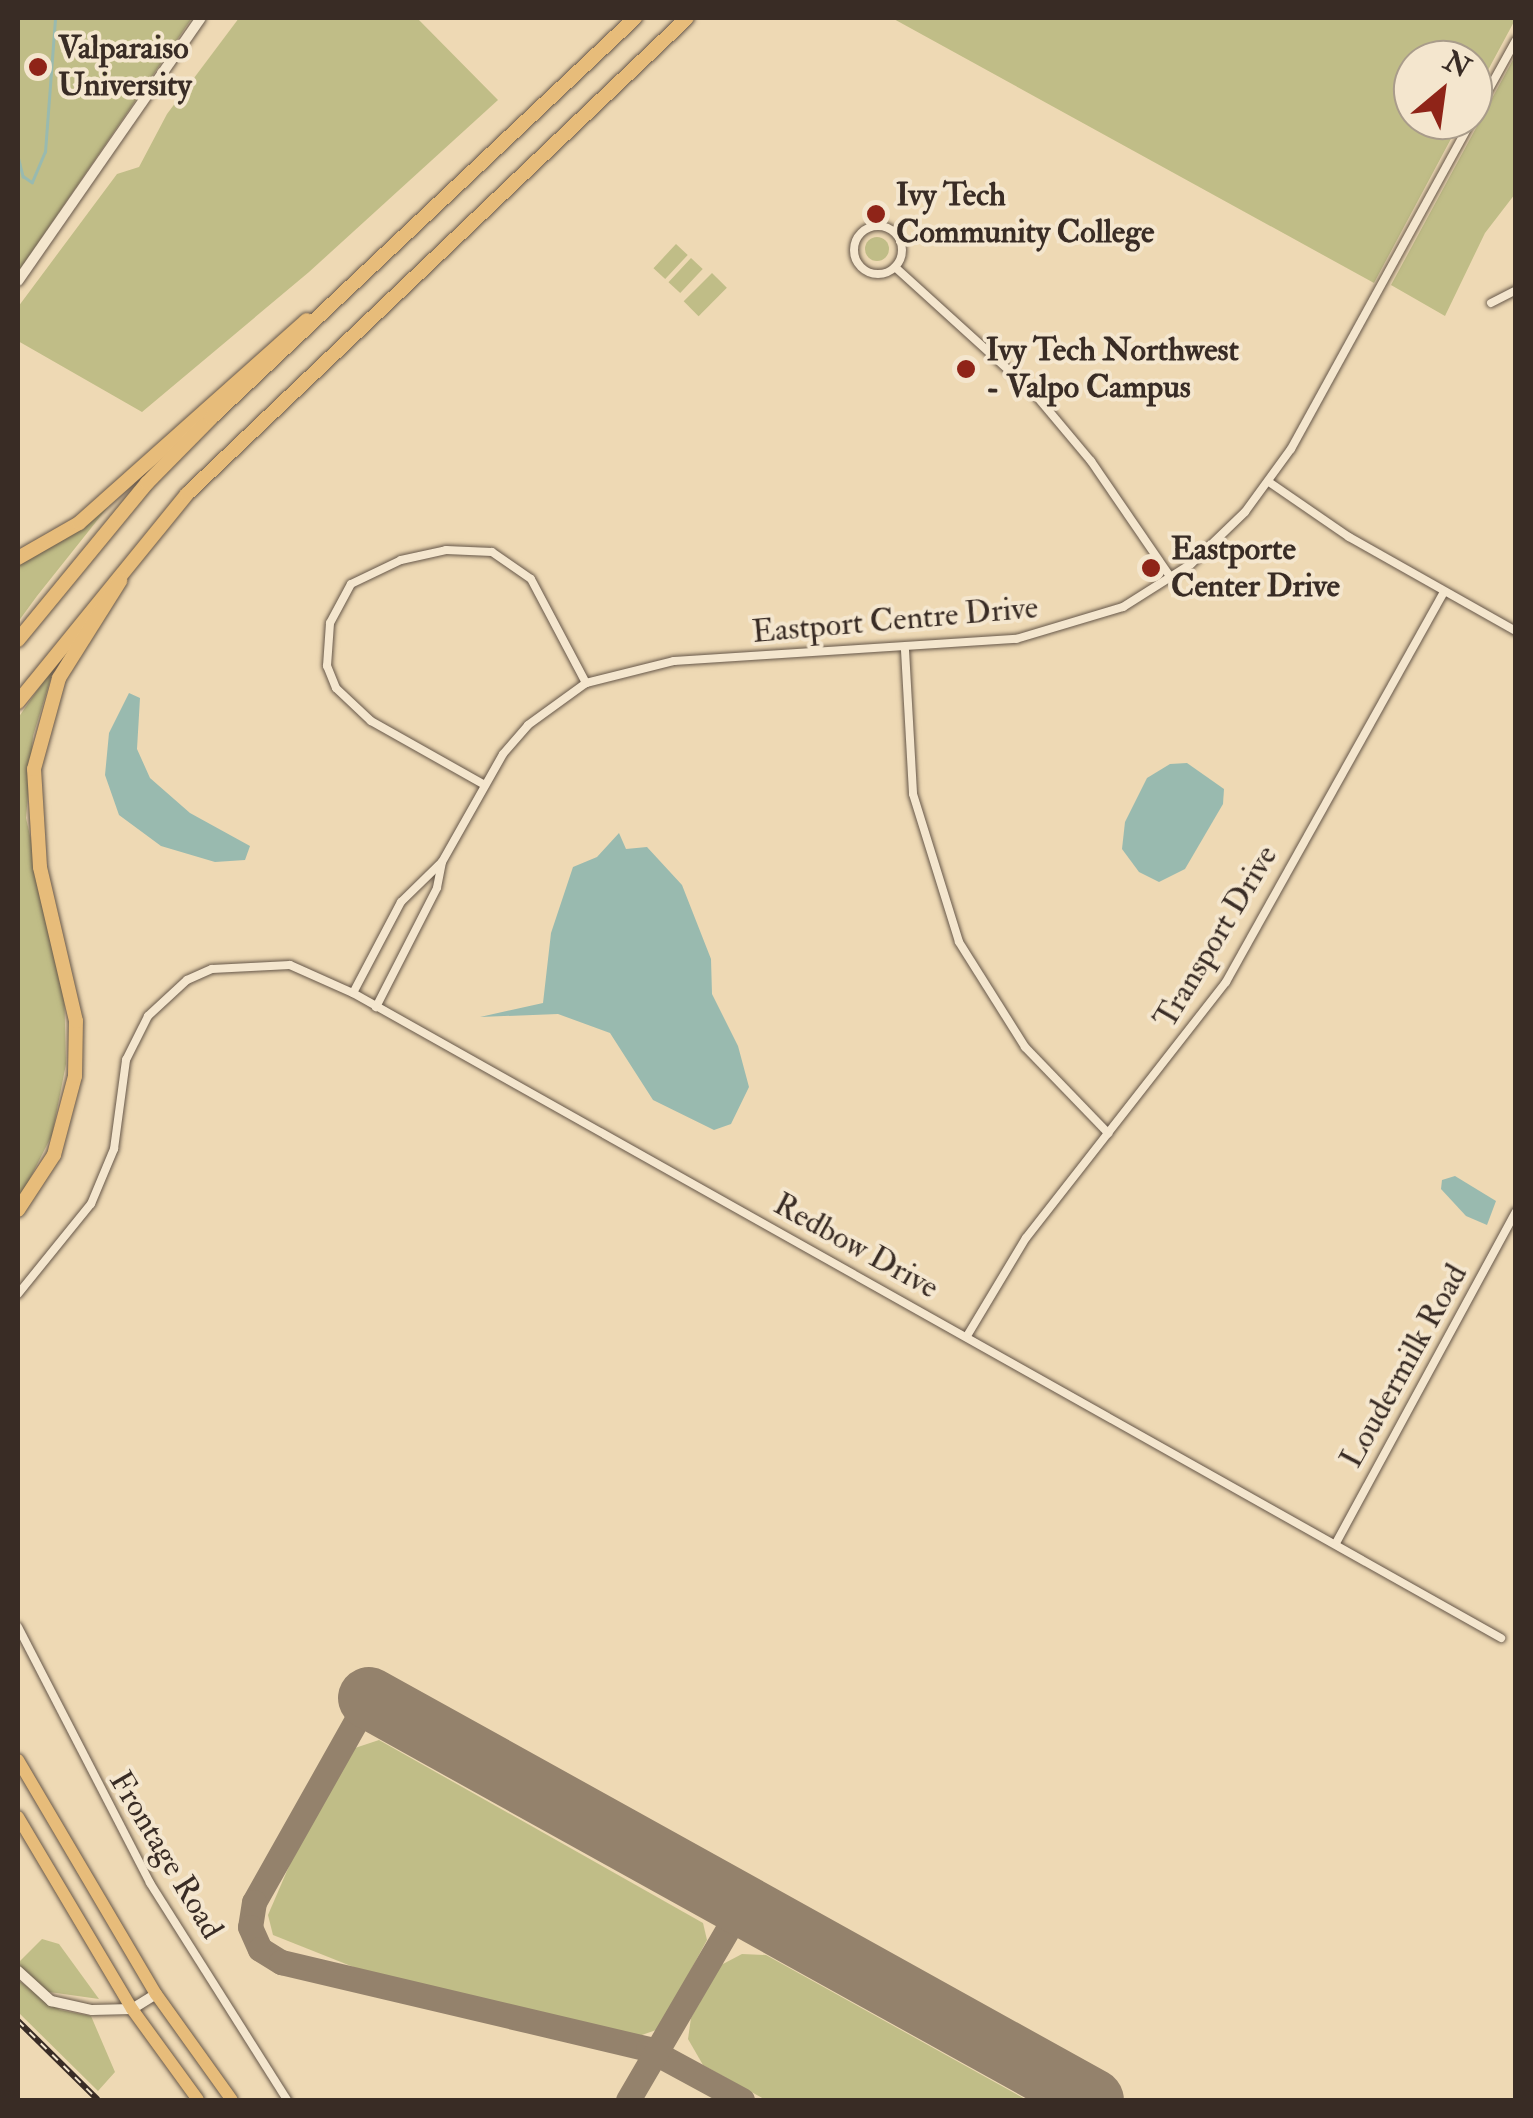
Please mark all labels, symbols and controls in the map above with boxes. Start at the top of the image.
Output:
place label: Valparaiso University [58,30,191,105]
north arrow [1393,40,1493,140]
text: N [1437,44,1476,86]
marker: Valparaiso University [27,56,49,78]
place label: Ivy Tech Community College [896,177,1154,252]
marker: Ivy Tech Community College [865,203,887,225]
place label: Ivy Tech Northwest - Valpo Campus [986,332,1239,407]
marker: Ivy Tech Northwest - Valpo Campus [955,358,977,380]
place label: Eastporte Center Drive [1171,531,1340,606]
marker: Eastporte Center Drive [1140,557,1162,579]
street label: Eastport Centre Drive [750,588,1040,652]
street label: Transport Drive [1146,839,1286,1035]
street label: Redbow Drive [767,1185,945,1307]
street label: Loudermilk Road [1332,1257,1476,1475]
street label: Frontage Road [101,1764,231,1946]

